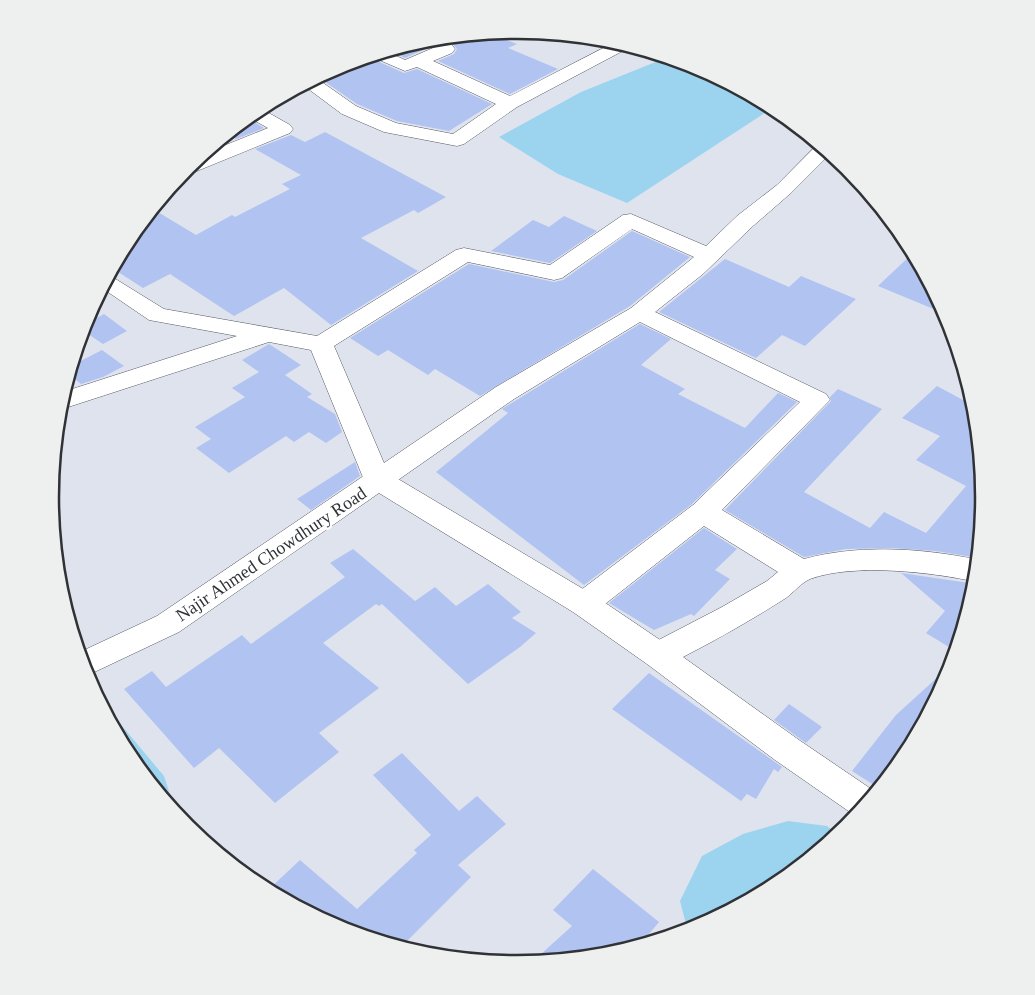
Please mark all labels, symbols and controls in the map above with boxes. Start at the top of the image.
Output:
street label: Najir Ahmed Chowdhury Road [172,483,370,625]

